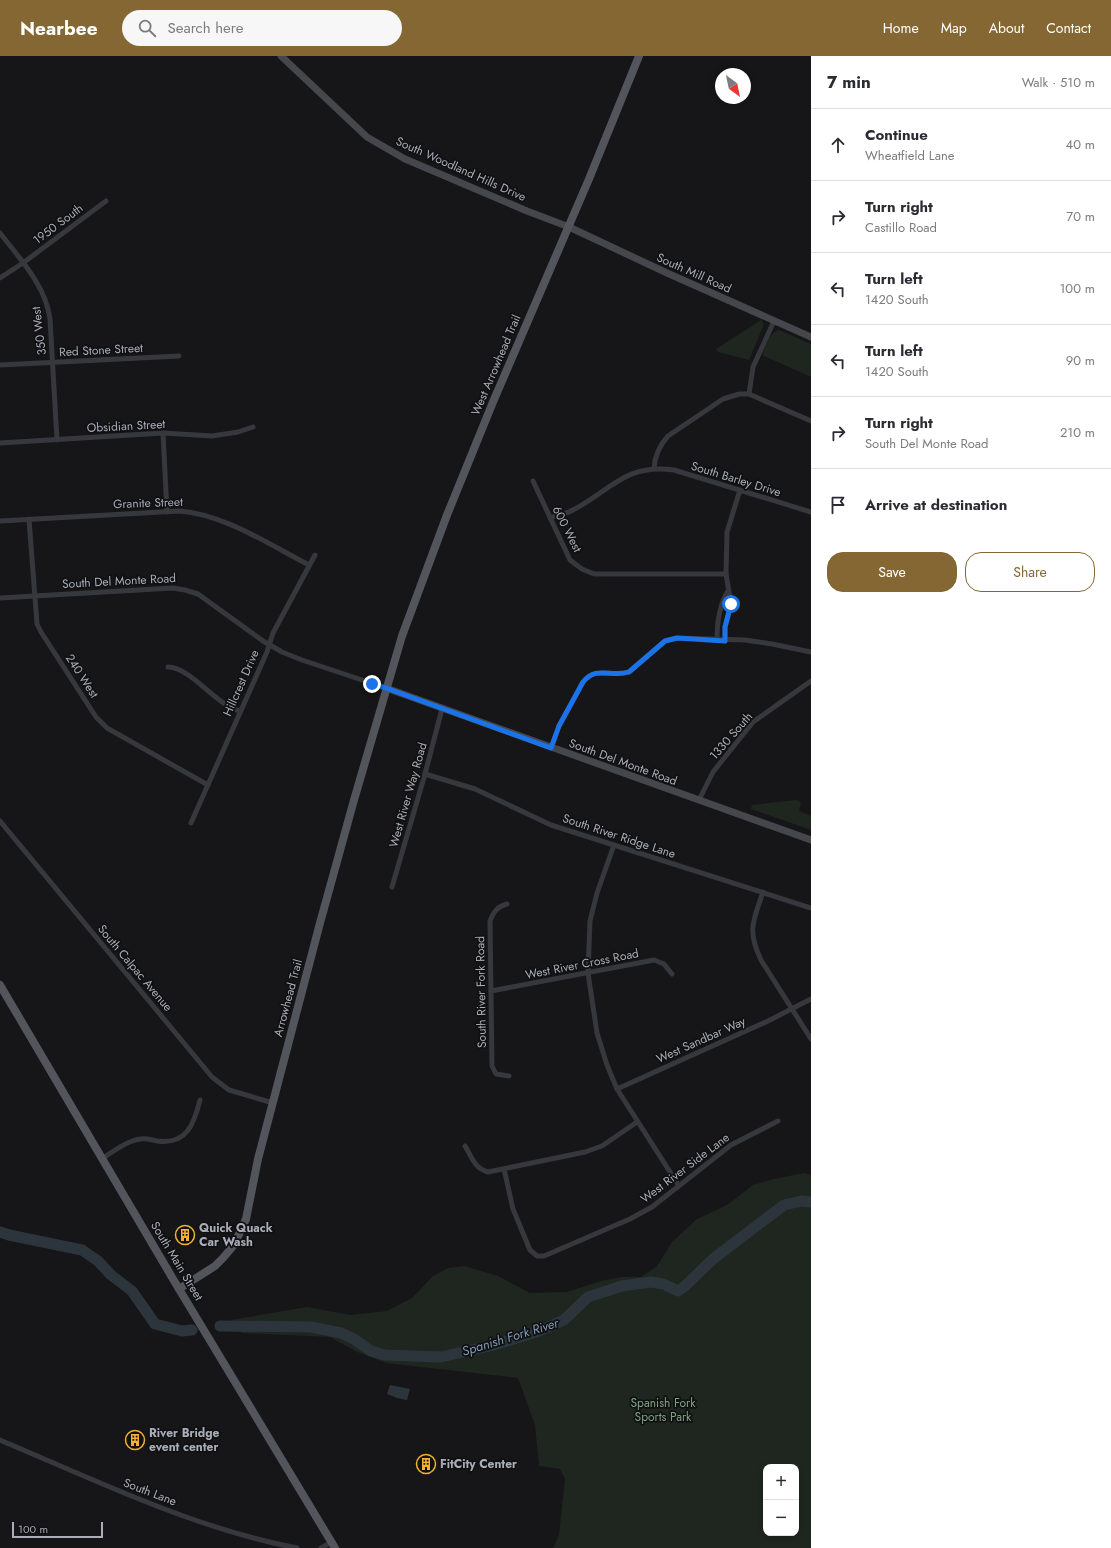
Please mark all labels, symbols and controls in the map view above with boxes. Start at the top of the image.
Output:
search box [122,10,402,46]
text: Nearbee [20,15,98,42]
icon: search [136,17,158,39]
text: Search here [168,17,243,39]
text: Home [883,18,919,38]
text: Map [941,18,967,38]
text: About [989,18,1024,38]
text: Contact [1046,18,1091,38]
north arrow [715,68,751,104]
text: 7 min [827,70,871,94]
text: Walk · 510 m [1022,73,1095,92]
text: Continue [865,124,928,146]
street label: South Woodland Hills Drive [393,132,529,206]
icon: ahead [827,134,849,156]
text: 40 m [1066,135,1095,154]
text: Wheatfield Lane [865,146,954,165]
text: Turn right [865,196,933,218]
street label: 1950 South [29,199,87,249]
icon: right [827,206,849,228]
text: 70 m [1066,207,1095,226]
text: Castillo Road [865,218,937,237]
street label: South Mill Road [654,248,734,298]
text: Turn left [865,268,923,290]
icon: left [827,278,849,300]
text: 100 m [1060,279,1095,298]
text: 1420 South [865,290,929,309]
street label: 350 West [27,305,51,356]
street label: West Arrowhead Trail [467,312,525,418]
street label: Red Stone Street [59,339,144,361]
text: Turn left [865,340,923,362]
icon: left [827,350,849,372]
text: 90 m [1066,351,1095,370]
text: 1420 South [865,362,929,381]
text: Turn right [865,412,933,434]
street label: Obsidian Street [86,415,166,437]
icon: right [827,422,849,444]
text: 210 m [1060,423,1095,442]
text: South Del Monte Road [865,434,989,453]
street label: South Barley Drive [689,457,783,501]
street label: Granite Street [113,493,183,513]
icon: arrive [827,494,849,516]
text: Arrive at destination [865,494,1007,516]
street label: 600 West [548,503,586,555]
button: Save [827,552,957,592]
button: Share [965,552,1095,592]
street label: South Del Monte Road [62,569,176,593]
route start [722,595,740,613]
street label: Hillcrest Drive [218,647,264,719]
street label: 240 West [61,650,103,702]
route end [363,675,381,693]
street label: 1330 South [705,708,757,764]
street label: South Del Monte Road [566,734,680,790]
street label: West River Way Road [384,740,432,850]
street label: South River Ridge Lane [560,809,678,863]
street label: South Calpac Avenue [93,921,177,1015]
street label: South River Fork Road [471,936,491,1048]
street label: West River Cross Road [524,944,640,984]
street label: Arrowhead Trail [269,957,307,1039]
street label: West Sandbar Way [654,1012,749,1068]
street label: West River Side Lane [637,1129,733,1207]
street label: South Main Street [146,1218,208,1304]
place label: Quick Quack Car Wash [199,1219,273,1251]
building icon: Quick Quack Car Wash [174,1224,196,1246]
water label: Spanish Fork River [459,1313,561,1361]
park label: Spanish Fork Sports Park [631,1394,696,1426]
place label: River Bridge event center [149,1424,220,1456]
building icon: River Bridge event center [124,1429,146,1451]
building icon: FitCity Center [415,1453,437,1475]
place label: FitCity Center [440,1455,517,1473]
map controls [763,1464,799,1536]
button: + [763,1464,799,1500]
street label: South Lane [121,1474,179,1510]
button: − [763,1500,799,1536]
scale bar [12,1520,103,1539]
text: 100 m [18,1521,48,1537]

